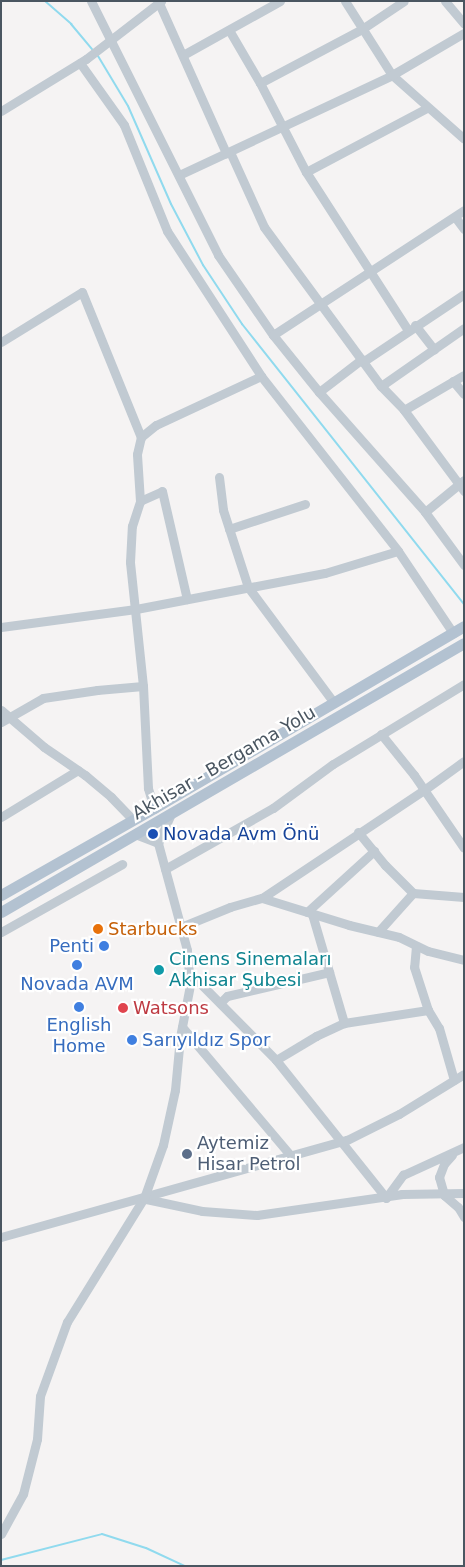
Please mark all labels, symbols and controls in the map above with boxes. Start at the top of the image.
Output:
street label: Akhisar - Bergama Yolu [128,702,320,824]
place label: Novada Avm Önü [163,823,319,845]
marker: Novada Avm Önü [147,828,159,840]
place label: Starbucks [108,918,197,940]
marker: Starbucks [92,923,104,935]
place label: Penti [49,935,94,957]
marker: Penti [98,940,110,952]
place label: Cinens Sinemaları Akhisar Şubesi [169,949,331,992]
marker: Novada AVM [71,959,83,971]
marker: Cinens Sinemaları Akhisar Şubesi [153,964,165,976]
place label: Novada AVM [20,973,134,995]
place label: Watsons [133,997,209,1019]
marker: English Home [73,1001,85,1013]
marker: Watsons [117,1002,129,1014]
place label: English Home [47,1015,111,1058]
place label: Sarıyıldız Spor [142,1029,270,1051]
marker: Sarıyıldız Spor [126,1034,138,1046]
place label: Aytemiz Hisar Petrol [197,1133,300,1176]
marker: Aytemiz Hisar Petrol [181,1148,193,1160]

